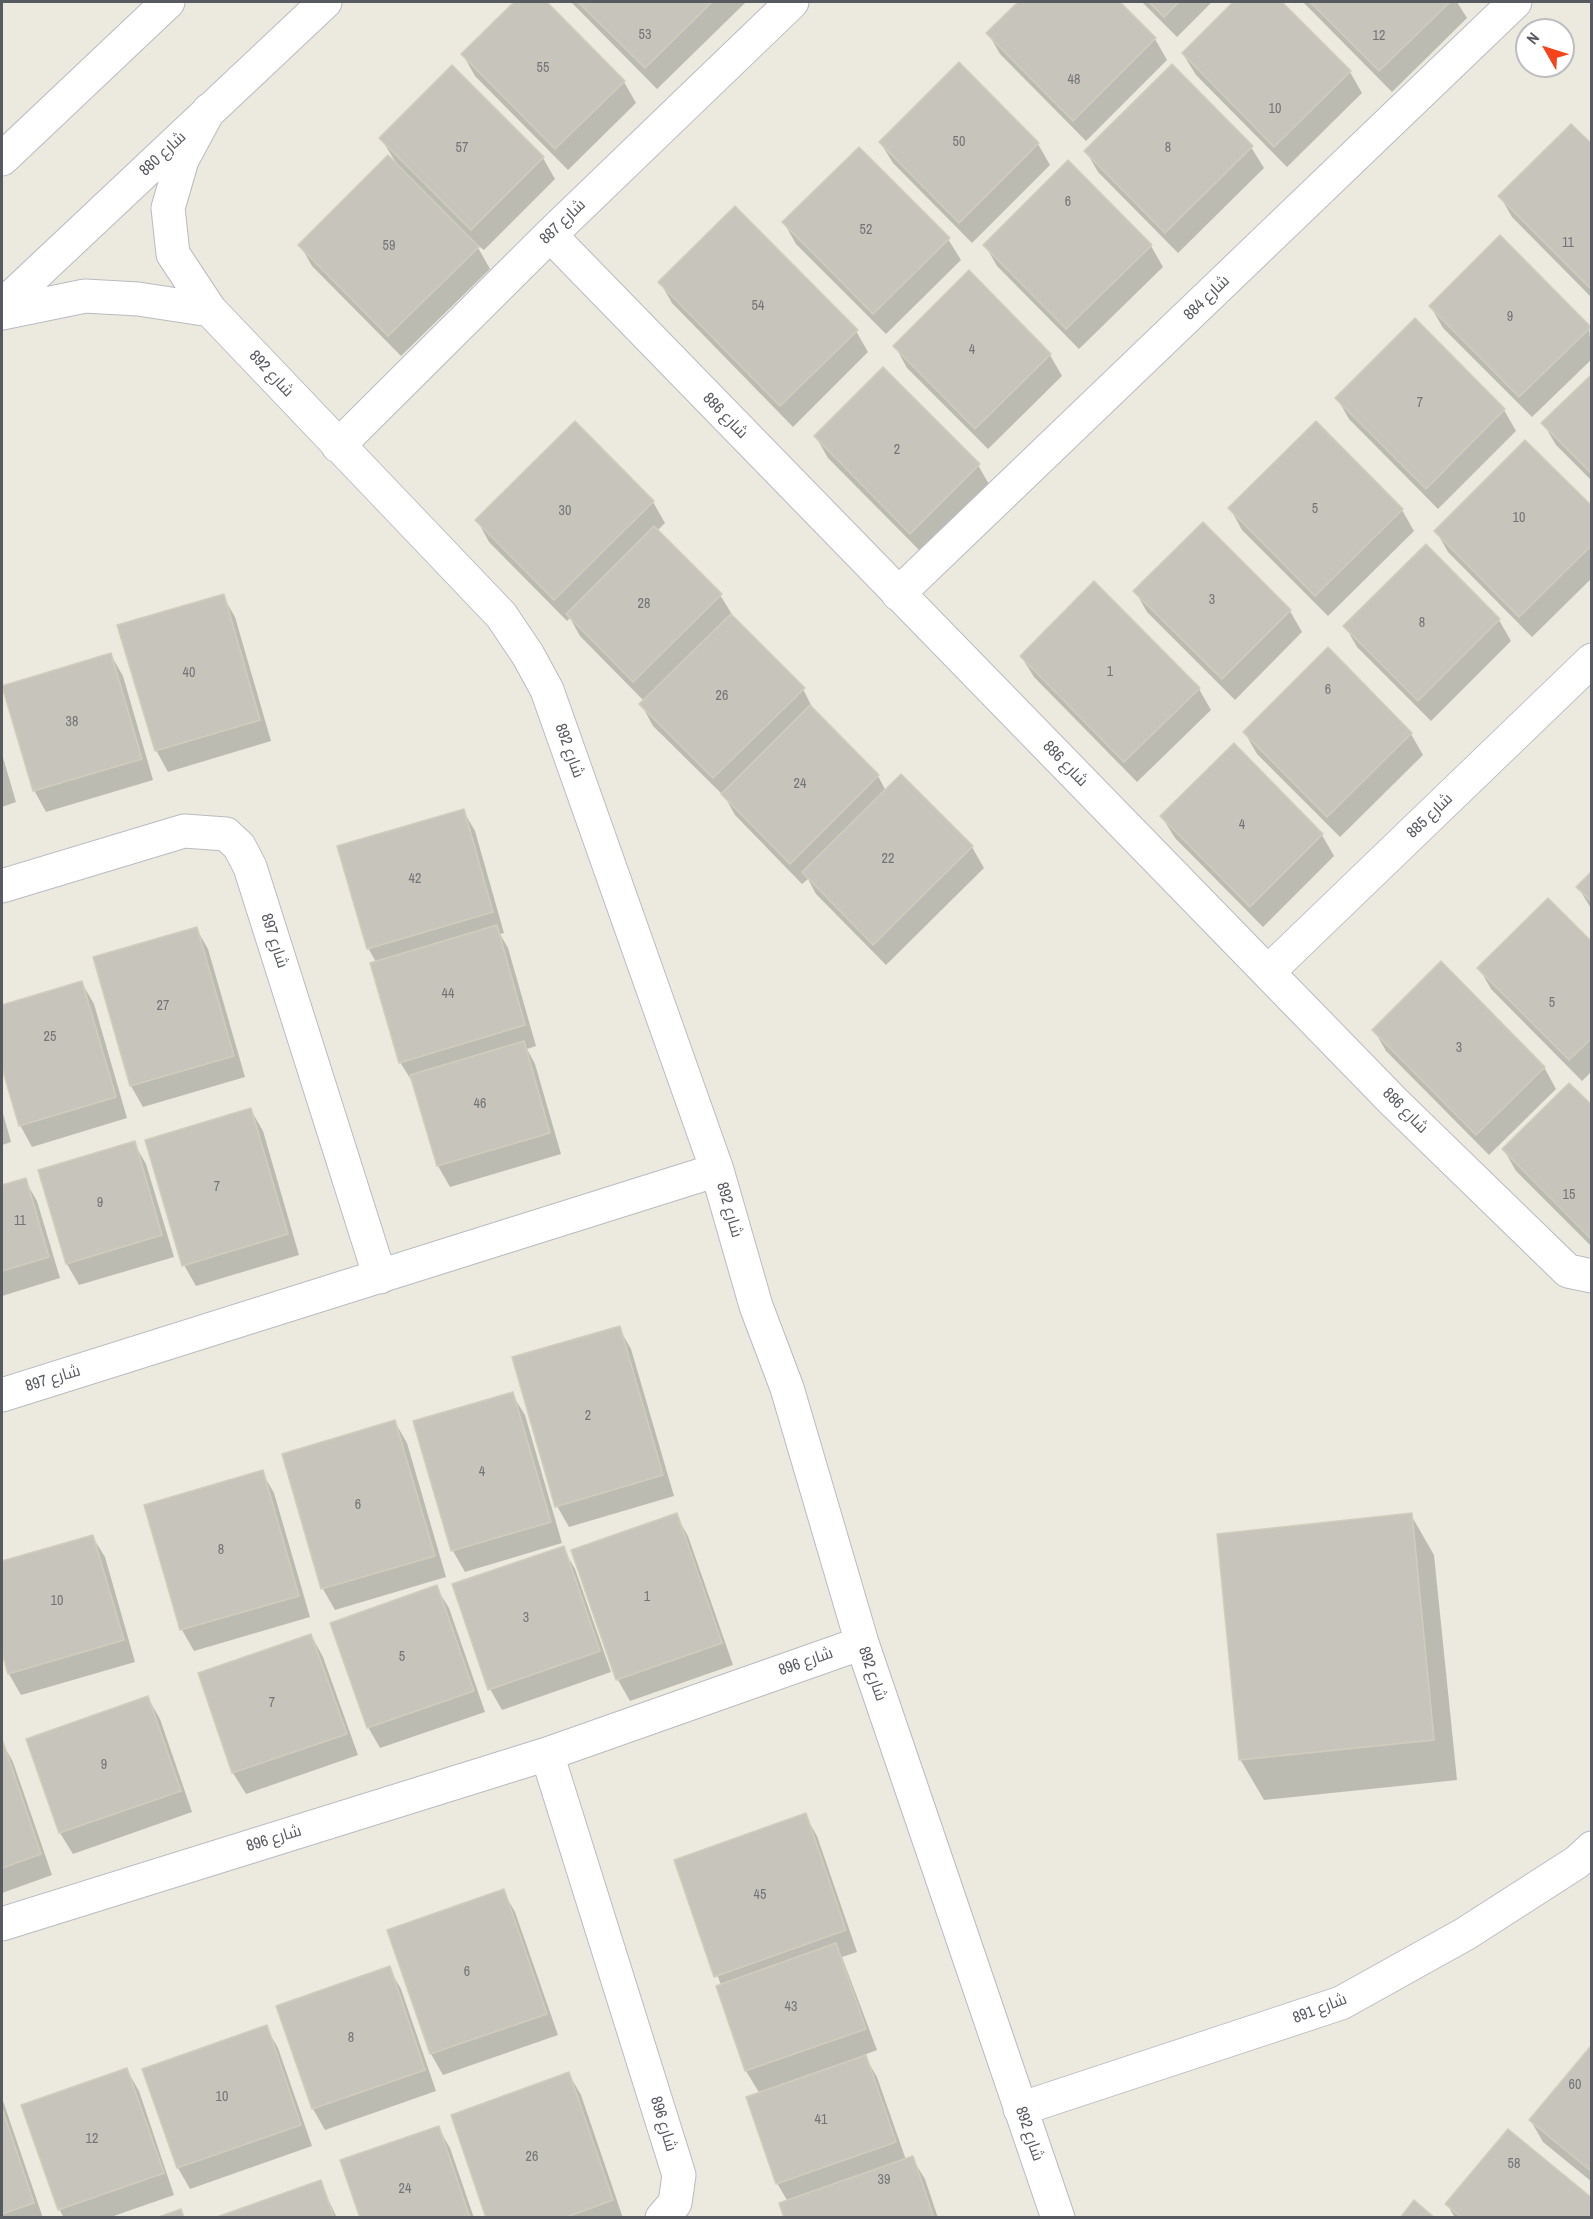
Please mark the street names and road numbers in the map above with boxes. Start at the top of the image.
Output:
street label: شارع 880 [136,128,190,180]
street label: شارع 887 [536,195,590,249]
street label: شارع 884 [1180,271,1234,325]
street label: شارع 892 [245,347,297,401]
street label: شارع 886 [698,389,752,443]
street label: شارع 892 [550,721,588,781]
street label: شارع 886 [1038,737,1092,791]
street label: شارع 885 [1403,789,1457,843]
street label: شارع 897 [256,911,292,971]
street label: شارع 886 [1378,1084,1432,1138]
street label: شارع 892 [712,1180,746,1240]
street label: شارع 897 [23,1362,83,1396]
street label: شارع 896 [776,1644,836,1680]
street label: شارع 892 [854,1644,890,1704]
street label: شارع 896 [244,1822,304,1856]
street label: شارع 891 [1290,1990,1350,2028]
street label: شارع 896 [646,2094,680,2154]
street label: شارع 892 [1011,2104,1047,2164]

